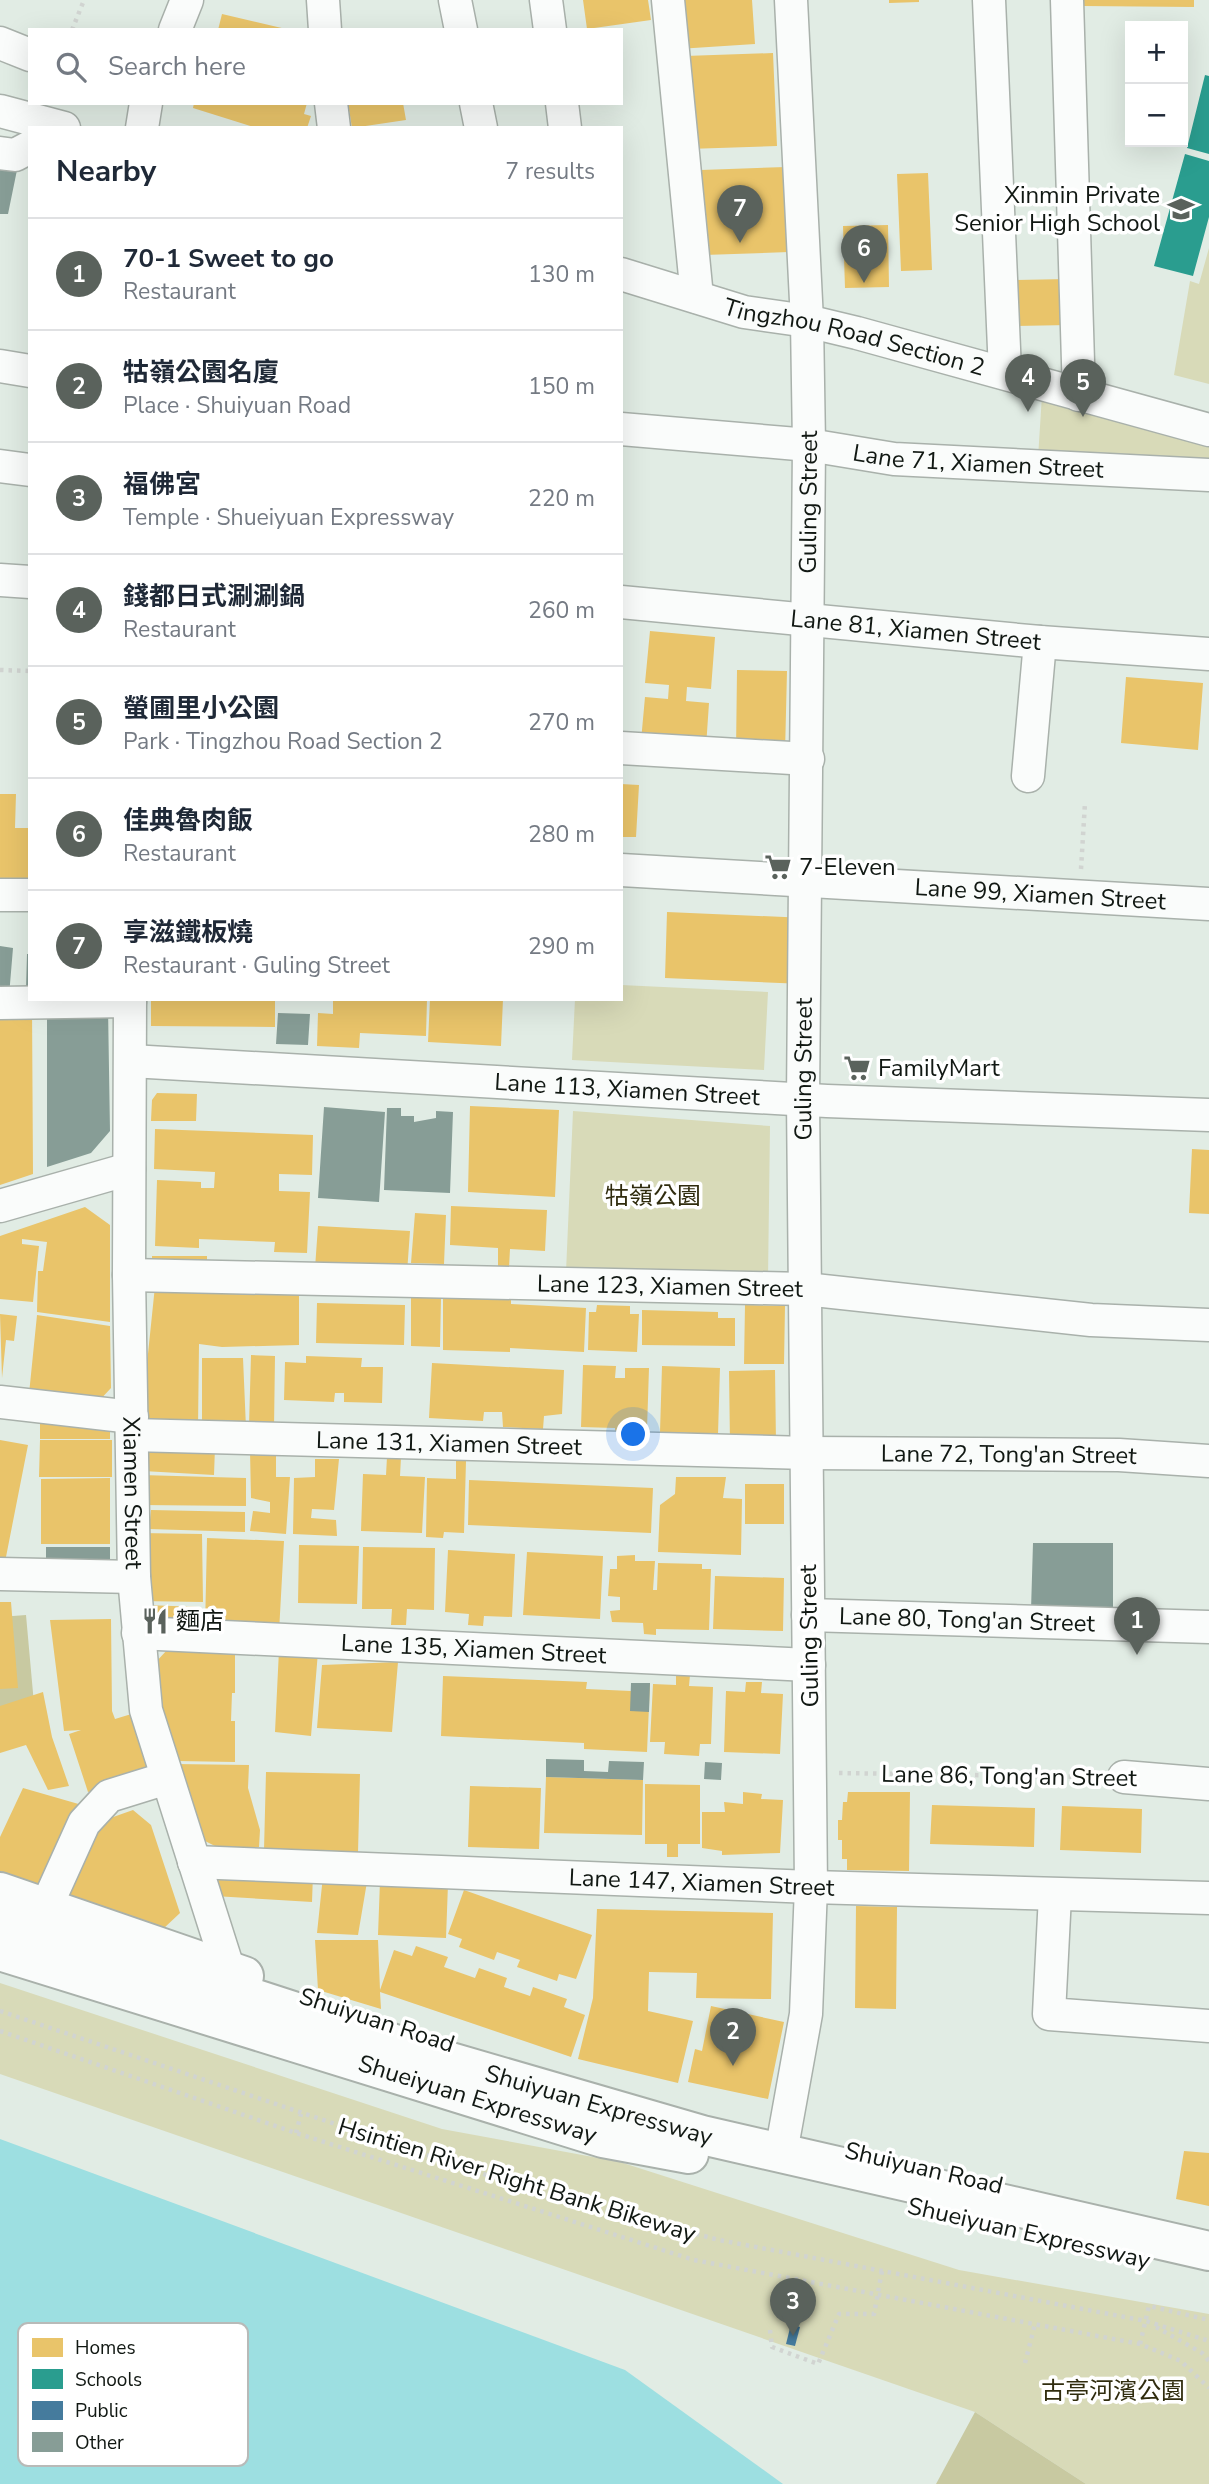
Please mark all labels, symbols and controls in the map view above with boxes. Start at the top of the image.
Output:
map controls [1125,21,1188,147]
button: + [1125,21,1188,84]
search box [28,28,623,105]
icon: search [52,48,90,86]
text: Search here [108,49,246,84]
button: − [1125,84,1188,147]
text: Nearby [56,151,156,192]
text: 7 results [505,156,595,187]
place label: Xinmin Private Senior High School [954,179,1160,239]
pin: 7 [717,185,763,243]
school or university icon: Xinmin Private Senior High School [1166,194,1196,224]
pin: 6 [841,225,887,283]
text: 70-1 Sweet to go [123,241,334,276]
text: 1 [72,259,86,290]
text: 130 m [528,259,595,290]
text: Restaurant [123,276,236,307]
street label: Tingzhou Road Section 2 [720,291,989,384]
pin: 4 [1005,354,1051,412]
text: 牯嶺公園名廈 [123,355,279,390]
pin: 5 [1060,359,1106,417]
text: 2 [72,371,86,402]
text: 150 m [528,371,595,402]
text: Place · Shuiyuan Road [123,390,351,421]
street label: Guling Street [792,430,825,574]
street label: Lane 71, Xiamen Street [850,436,1105,486]
text: 福佛宮 [123,467,201,502]
text: 3 [72,483,86,514]
text: 220 m [528,483,595,514]
text: Temple · Shueiyuan Expressway [123,502,454,533]
text: 錢都日式涮涮鍋 [123,579,305,614]
text: 4 [72,595,86,626]
text: 260 m [528,595,595,626]
street label: Lane 81, Xiamen Street [789,602,1043,658]
text: Restaurant [123,614,236,645]
text: 螢圃里小公園 [123,691,279,726]
text: 5 [72,707,86,738]
text: 270 m [528,707,595,738]
text: Park · Tingzhou Road Section 2 [123,726,442,757]
text: 佳典魯肉飯 [123,803,253,838]
text: 6 [72,819,86,850]
text: 280 m [528,819,595,850]
text: Restaurant [123,838,236,869]
place label: 7-Eleven [799,851,896,883]
supermarket icon: 7-Eleven [763,852,793,882]
street label: Lane 99, Xiamen Street [914,871,1167,918]
text: 享滋鐵板燒 [123,915,253,950]
text: 7 [72,931,86,962]
text: 290 m [528,931,595,962]
text: Restaurant · Guling Street [123,950,390,981]
street label: Guling Street [787,997,820,1141]
place label: FamilyMart [878,1052,1000,1084]
supermarket icon: FamilyMart [842,1053,872,1083]
street label: Lane 113, Xiamen Street [494,1066,761,1113]
park label: 牯嶺公園 [605,1180,701,1212]
street label: Lane 123, Xiamen Street [537,1267,804,1305]
street label: Xiamen Street [115,1416,150,1570]
your location [616,1417,650,1451]
street label: Lane 131, Xiamen Street [316,1424,583,1463]
street label: Lane 72, Tong'an Street [881,1437,1138,1472]
street label: Guling Street [792,1564,826,1708]
pin: 1 [1114,1597,1160,1655]
street label: Lane 80, Tong'an Street [839,1600,1096,1640]
place label: 麵店 [176,1605,224,1637]
restaurant icon: 麵店 [140,1606,170,1636]
street label: Lane 135, Xiamen Street [340,1627,608,1671]
street label: Lane 86, Tong'an Street [881,1758,1138,1794]
street label: Lane 147, Xiamen Street [568,1861,835,1904]
street label: Shuiyuan Road [295,1980,459,2060]
pin: 2 [710,2008,756,2066]
street label: Shueiyuan Expressway [354,2047,601,2151]
street label: Shuiyuan Expressway [481,2057,716,2153]
street label: Hsintien River Right Bank Bikeway [334,2110,700,2250]
street label: Shuiyuan Road [842,2134,1006,2202]
street label: Shueiyuan Expressway [905,2190,1154,2277]
pin: 3 [770,2278,816,2336]
legend [18,2323,248,2466]
text: Homes [75,2335,136,2361]
text: Schools [75,2367,142,2393]
park label: 古亭河濱公園 [1041,2375,1185,2407]
text: Public [75,2398,128,2424]
text: Other [75,2430,124,2456]

